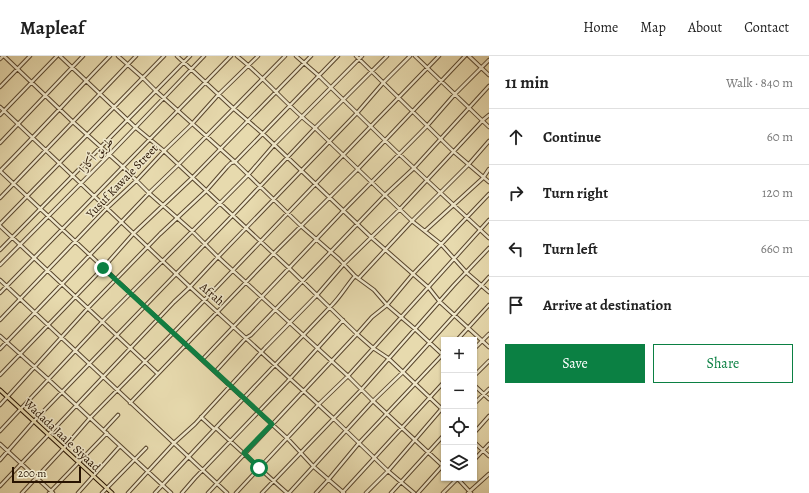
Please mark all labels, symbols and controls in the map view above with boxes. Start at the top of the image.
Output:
text: Mapleaf [20,15,85,41]
text: Home [583,18,618,37]
text: Map [640,18,666,37]
text: About [688,18,722,37]
text: Contact [744,18,789,37]
text: 11 min [505,71,549,94]
text: Walk · 840 m [726,74,793,91]
icon: ahead [505,126,527,148]
text: Continue [543,127,601,147]
text: 60 m [767,128,793,145]
street label: طريق أكارا [75,134,117,176]
street label: Yusuf Kawale Street [82,141,161,222]
icon: right [505,182,527,204]
text: Turn right [543,183,608,203]
text: 120 m [762,184,793,201]
icon: left [505,238,527,260]
text: Turn left [543,239,598,259]
text: 660 m [761,240,793,257]
route end [94,259,112,277]
street label: Afrah [196,278,228,309]
icon: arrive [505,294,527,316]
text: Arrive at destination [543,295,672,315]
map controls [441,337,477,481]
button: + [441,337,477,373]
button: Save [505,344,645,383]
button: Share [653,344,793,383]
button: − [441,373,477,409]
street label: Wadada Jaale Siyaad [19,394,104,475]
button: locate [441,409,477,445]
button: layers [441,445,477,481]
route start [250,459,268,477]
scale bar [12,465,81,484]
text: 200 m [18,466,46,481]

